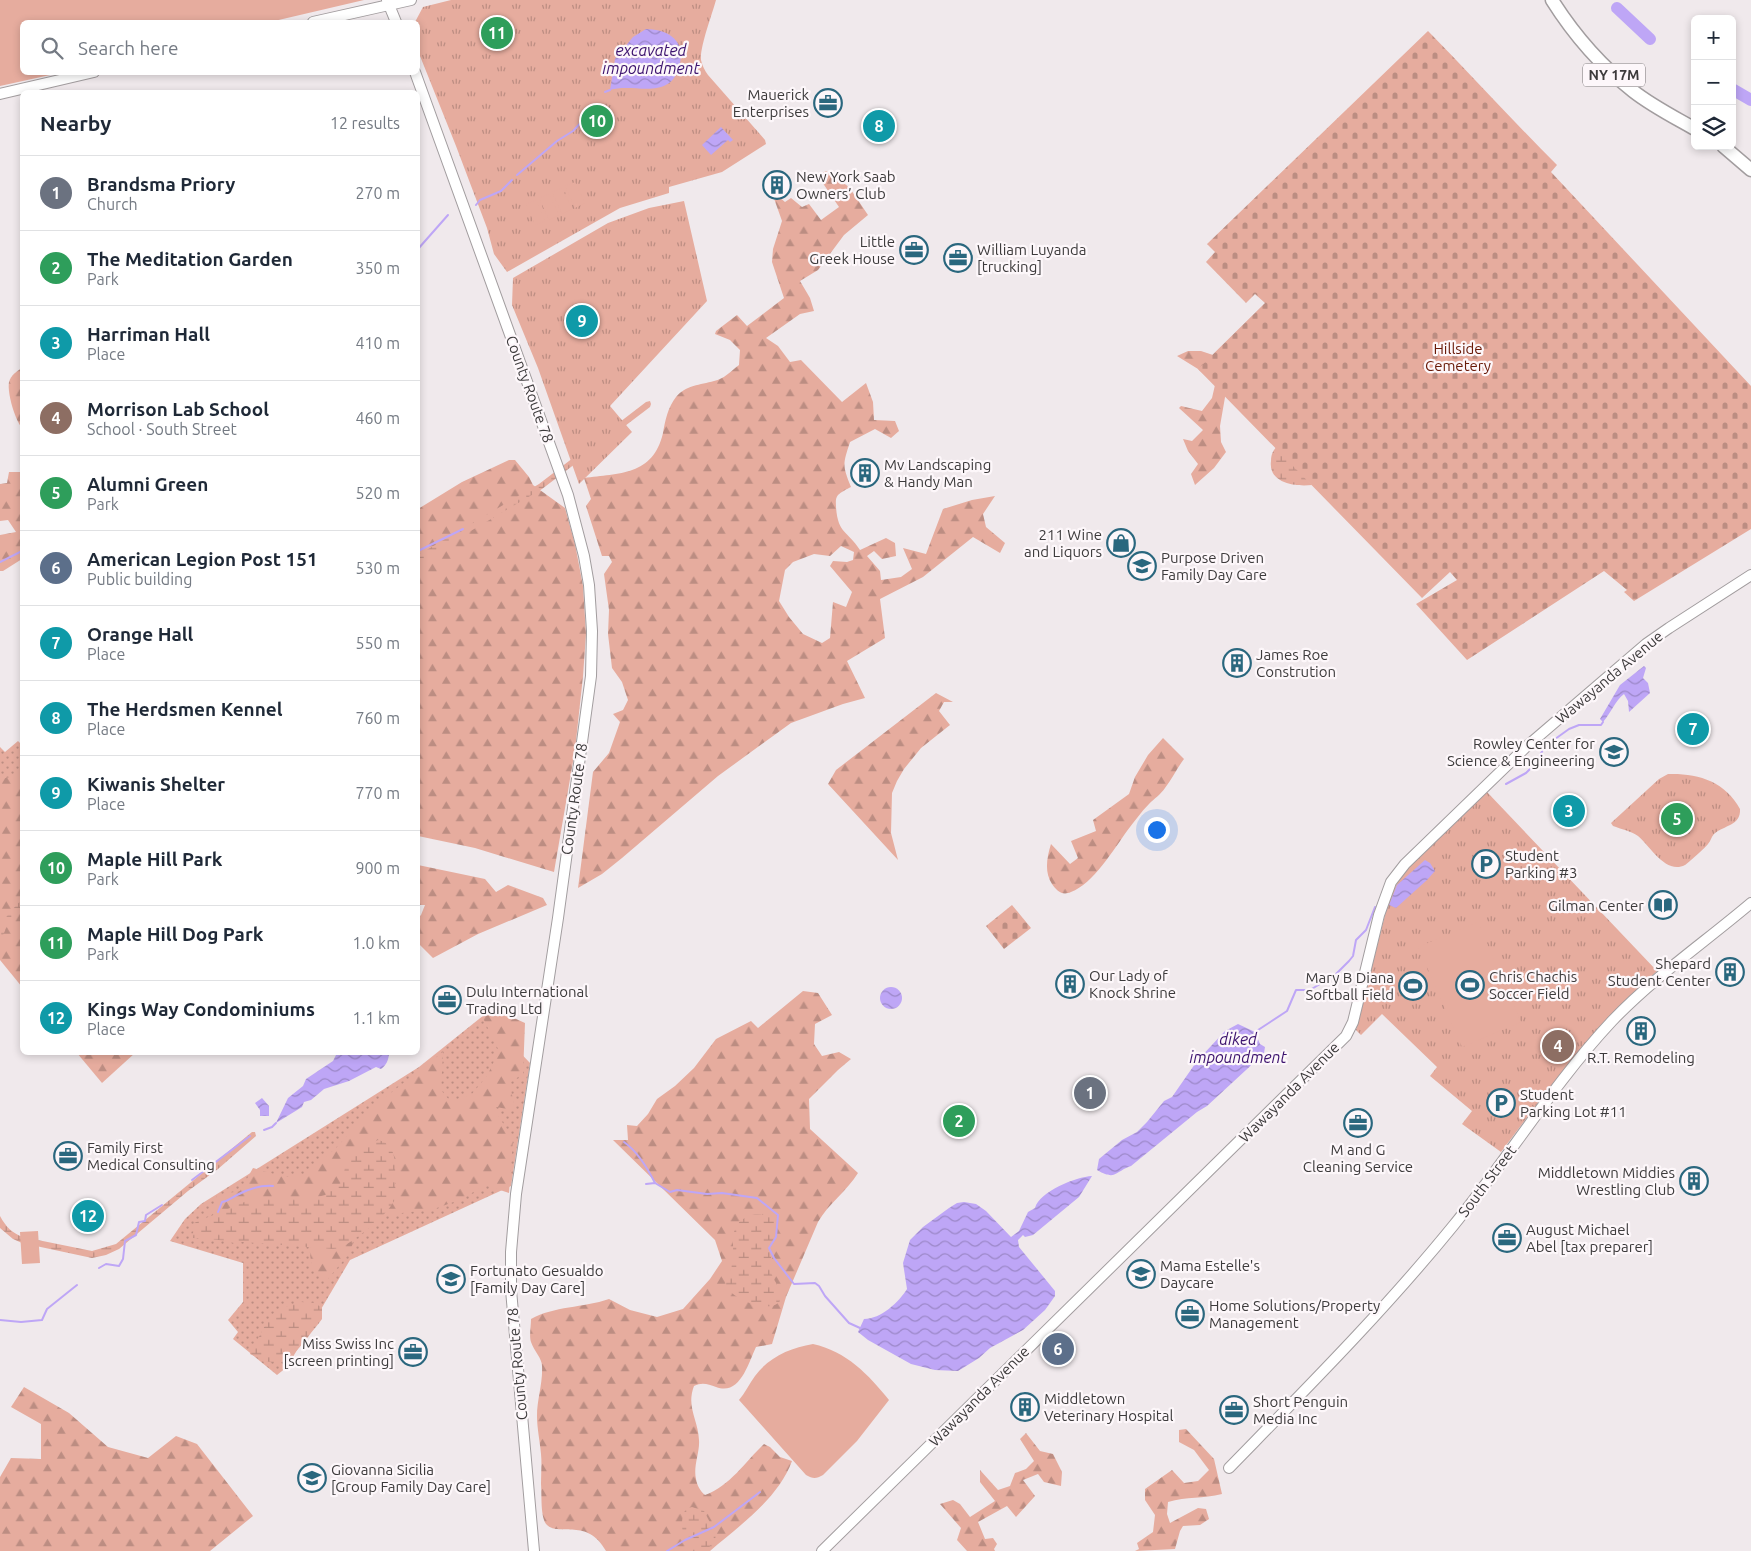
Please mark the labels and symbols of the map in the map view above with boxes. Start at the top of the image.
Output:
pin: 11 [481,14,513,52]
water label: excavated impoundment [602,41,701,77]
road number: NY 17M [1583,64,1645,86]
place label: Mauerick Enterprises [733,86,809,120]
office icon: Mauerick Enterprises [813,88,843,118]
pin: 10 [581,102,613,140]
pin: 8 [863,107,895,145]
place label: New York Saab Owners’ Club [796,168,896,202]
building icon: New York Saab Owners’ Club [762,170,792,200]
place label: Little Greek House [809,233,895,267]
office icon: Little Greek House [899,235,929,265]
place label: William Luyanda [trucking] [977,241,1087,275]
office icon: William Luyanda [trucking] [943,243,973,273]
pin: 9 [566,302,598,340]
street label: County Route 78 [503,333,557,445]
park label: Hillside Cemetery [1425,340,1491,374]
place label: Mv Landscaping & Handy Man [884,456,991,490]
building icon: Mv Landscaping & Handy Man [850,458,880,488]
place label: 211 Wine and Liquors [1024,526,1102,560]
shop icon: 211 Wine and Liquors [1106,528,1136,558]
place label: Purpose Driven Family Day Care [1161,549,1267,583]
school or university icon: Purpose Driven Family Day Care [1127,551,1157,581]
street label: Wawayanda Avenue [1552,627,1666,727]
place label: James Roe Constrution [1256,646,1336,680]
building icon: James Roe Constrution [1222,648,1252,678]
pin: 7 [1677,710,1709,748]
place label: Rowley Center for Science & Engineering [1447,735,1595,769]
school or university icon: Rowley Center for Science & Engineering [1599,737,1629,767]
street label: County Route 78 [558,742,590,856]
pin: 3 [1553,792,1585,830]
pin: 5 [1661,800,1693,838]
your location [1144,817,1170,843]
place label: Student Parking #3 [1505,847,1577,881]
parking icon: Student Parking #3 [1471,849,1501,879]
library icon: Gilman Center [1648,890,1678,920]
place label: Gilman Center [1548,897,1644,914]
place label: Shepard Student Center [1608,955,1711,989]
building icon: Shepard Student Center [1715,957,1745,987]
place label: Our Lady of Knock Shrine [1089,967,1176,1001]
place label: Chris Chachis Soccer Field [1489,968,1577,1002]
building icon: Our Lady of Knock Shrine [1055,969,1085,999]
place label: Mary B Diana Softball Field [1305,969,1394,1003]
sports icon: Chris Chachis Soccer Field [1455,970,1485,1000]
sports icon: Mary B Diana Softball Field [1398,971,1428,1001]
place label: Dulu International Trading Ltd [466,983,588,1017]
office icon: Dulu International Trading Ltd [432,985,462,1015]
building icon: R.T. Remodeling [1626,1016,1656,1046]
pin: 4 [1542,1027,1574,1065]
water label: diked impoundment [1189,1030,1288,1066]
street label: Wawayanda Avenue [1235,1038,1343,1146]
place label: R.T. Remodeling [1587,1049,1695,1066]
pin: 1 [1074,1074,1106,1112]
place label: Student Parking Lot #11 [1520,1086,1627,1120]
parking icon: Student Parking Lot #11 [1486,1088,1516,1118]
pin: 2 [943,1102,975,1140]
office icon: M and G Cleaning Service [1343,1108,1373,1138]
place label: Family First Medical Consulting [87,1139,215,1173]
office icon: Family First Medical Consulting [53,1141,83,1171]
place label: M and G Cleaning Service [1303,1141,1413,1175]
street label: South Street [1455,1142,1519,1220]
place label: Middletown Middies Wrestling Club [1538,1164,1675,1198]
building icon: Middletown Middies Wrestling Club [1679,1166,1709,1196]
pin: 12 [72,1197,104,1235]
place label: August Michael Abel [tax preparer] [1526,1221,1653,1255]
office icon: August Michael Abel [tax preparer] [1492,1223,1522,1253]
place label: Mama Estelle's Daycare [1160,1257,1260,1291]
school or university icon: Mama Estelle's Daycare [1126,1259,1156,1289]
place label: Fortunato Gesualdo [Family Day Care] [470,1262,604,1296]
school or university icon: Fortunato Gesualdo [Family Day Care] [436,1264,466,1294]
place label: Home Solutions/Property Management [1209,1297,1380,1331]
office icon: Home Solutions/Property Management [1175,1299,1205,1329]
street label: County Route 78 [504,1307,530,1421]
pin: 6 [1042,1330,1074,1368]
place label: Miss Swiss Inc [screen printing] [283,1335,394,1369]
office icon: Miss Swiss Inc [screen printing] [398,1337,428,1367]
street label: Wawayanda Avenue [925,1342,1033,1450]
place label: Middletown Veterinary Hospital [1044,1390,1173,1424]
building icon: Middletown Veterinary Hospital [1010,1392,1040,1422]
place label: Short Penguin Media Inc [1253,1393,1348,1427]
office icon: Short Penguin Media Inc [1219,1395,1249,1425]
place label: Giovanna Sicilia [Group Family Day Care] [331,1461,491,1495]
school or university icon: Giovanna Sicilia [Group Family Day Care] [297,1463,327,1493]

